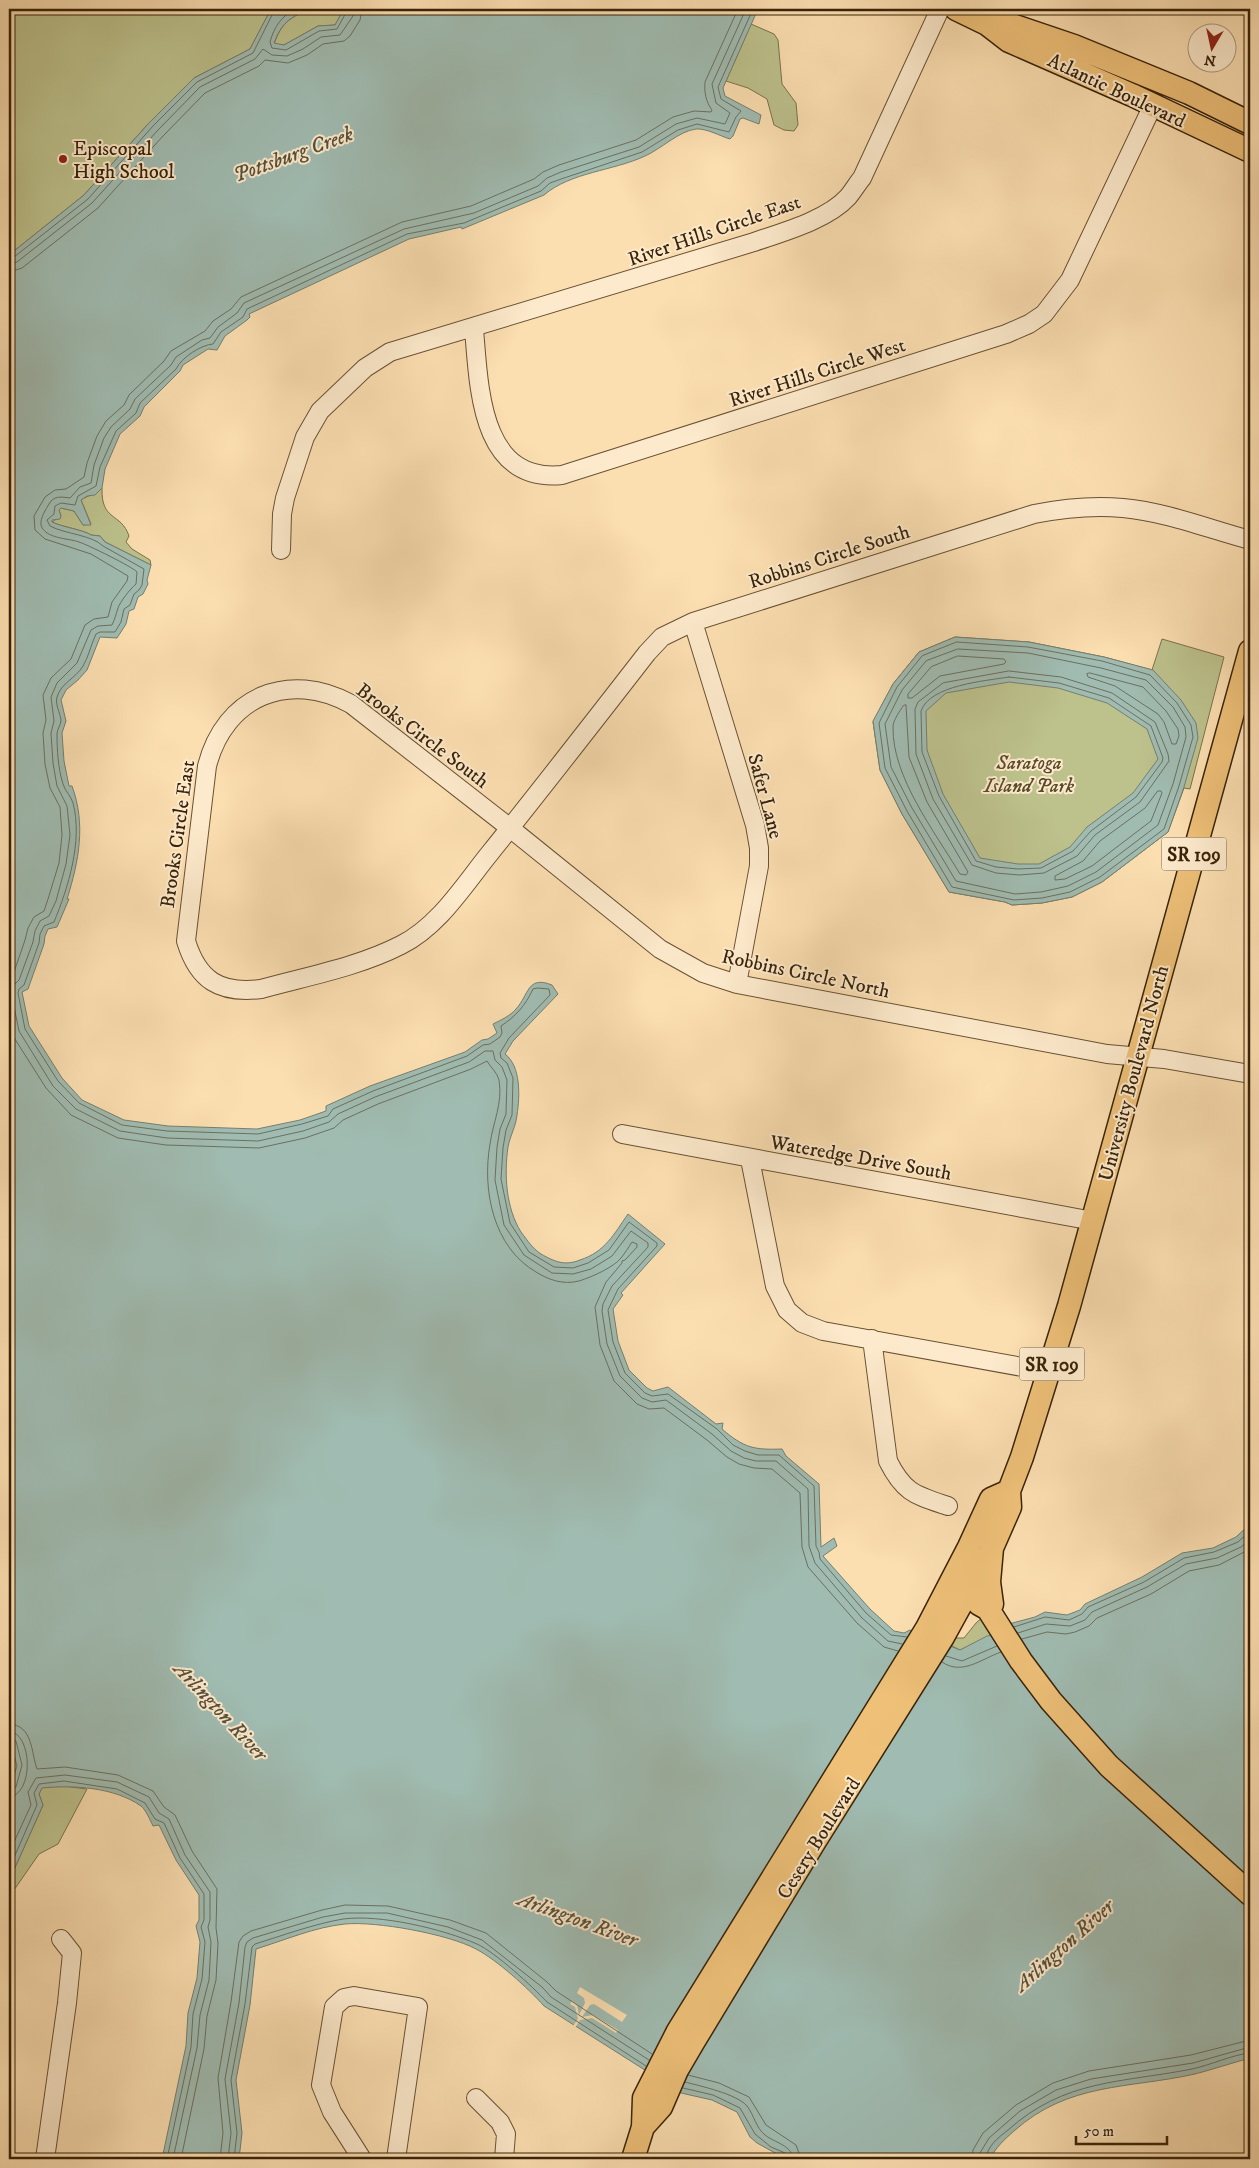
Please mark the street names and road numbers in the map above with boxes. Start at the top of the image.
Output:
street label: Atlantic Boulevard [1043,48,1189,134]
street label: River Hills Circle East [625,190,804,273]
street label: River Hills Circle West [726,333,909,414]
street label: Robbins Circle South [746,519,914,595]
street label: Brooks Circle South [351,678,494,795]
street label: Safer Lane [741,751,788,842]
street label: Brooks Circle East [156,759,201,910]
road number: SR 109 [1162,838,1226,871]
street label: Robbins Circle North [719,944,892,1005]
street label: University Boulevard North [1094,962,1175,1184]
street label: Wateredge Drive South [767,1130,954,1187]
road number: SR 109 [1020,1348,1084,1380]
street label: Cesery Boulevard [772,1773,867,1904]

